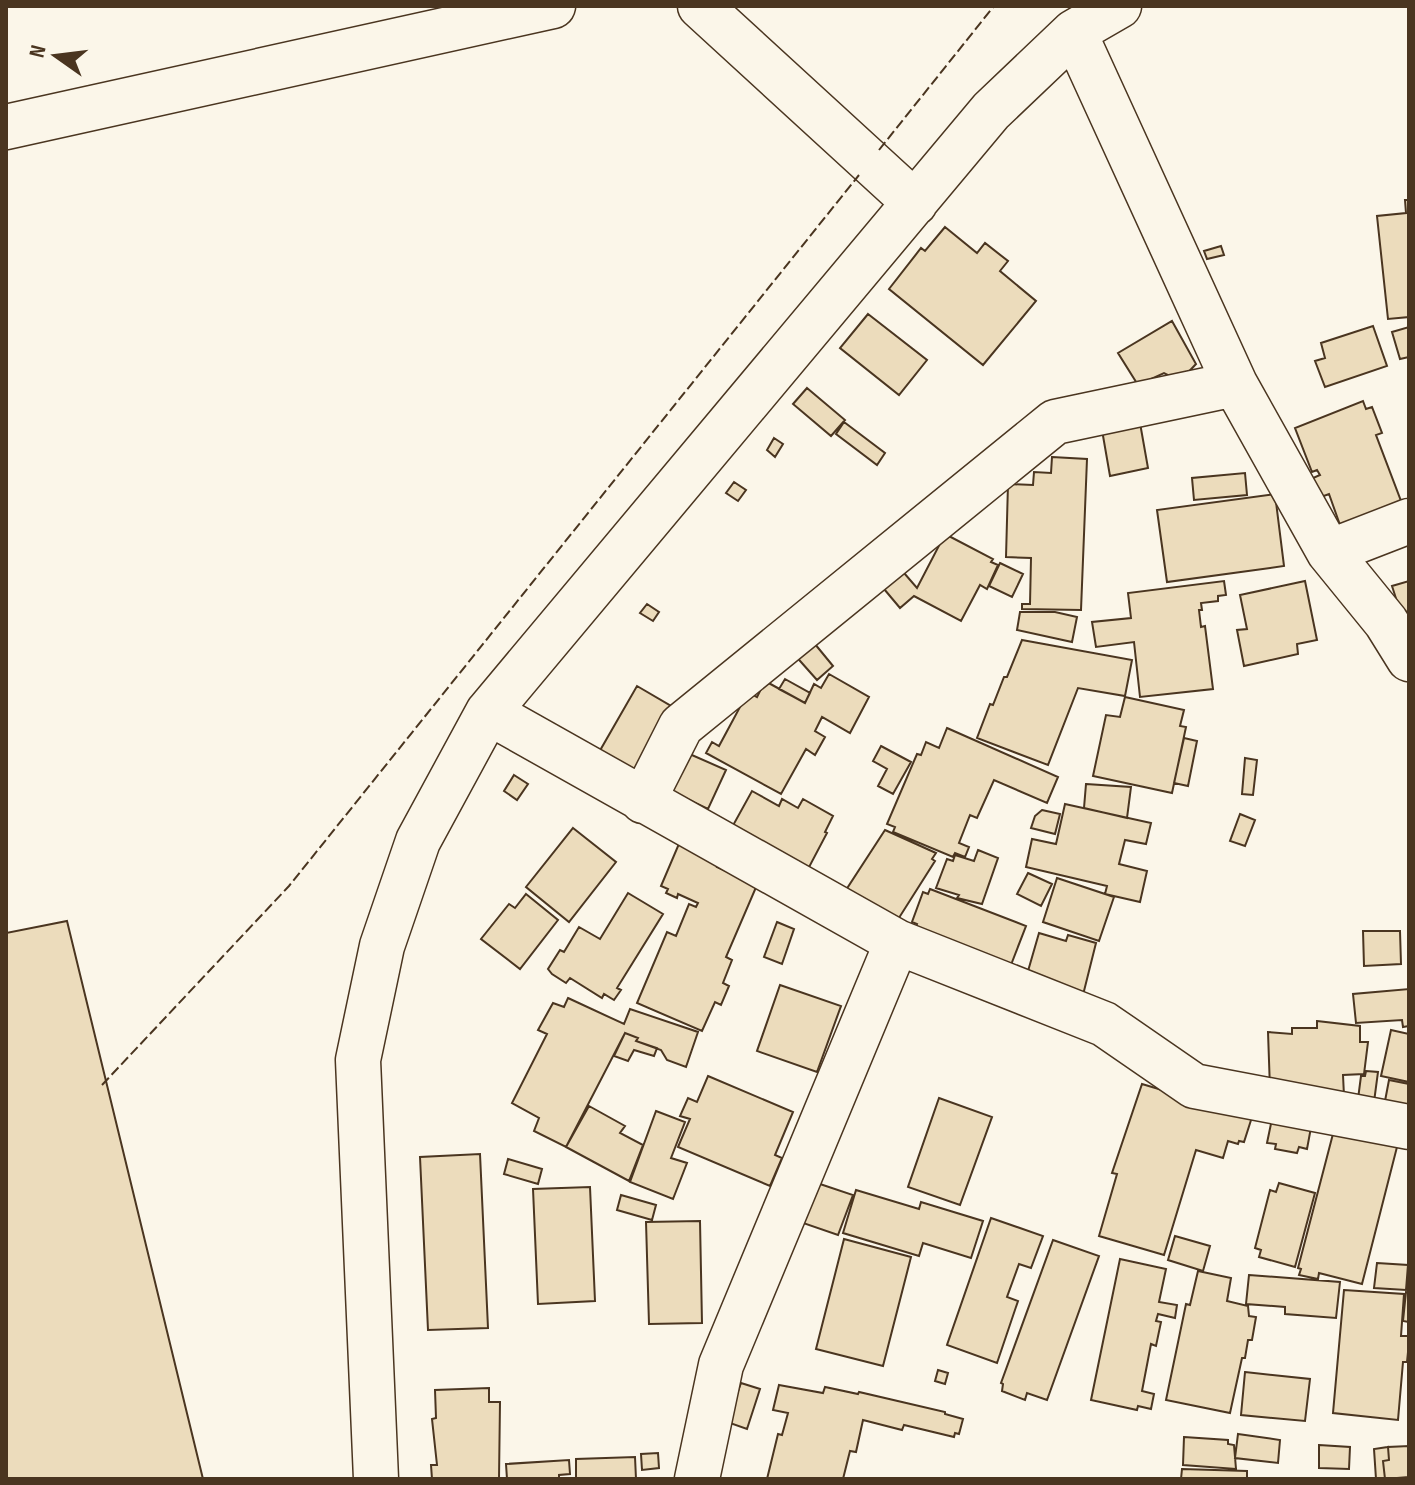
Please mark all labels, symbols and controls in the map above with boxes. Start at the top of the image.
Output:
north arrow [16,16,96,96]
text: N [24,43,53,60]

